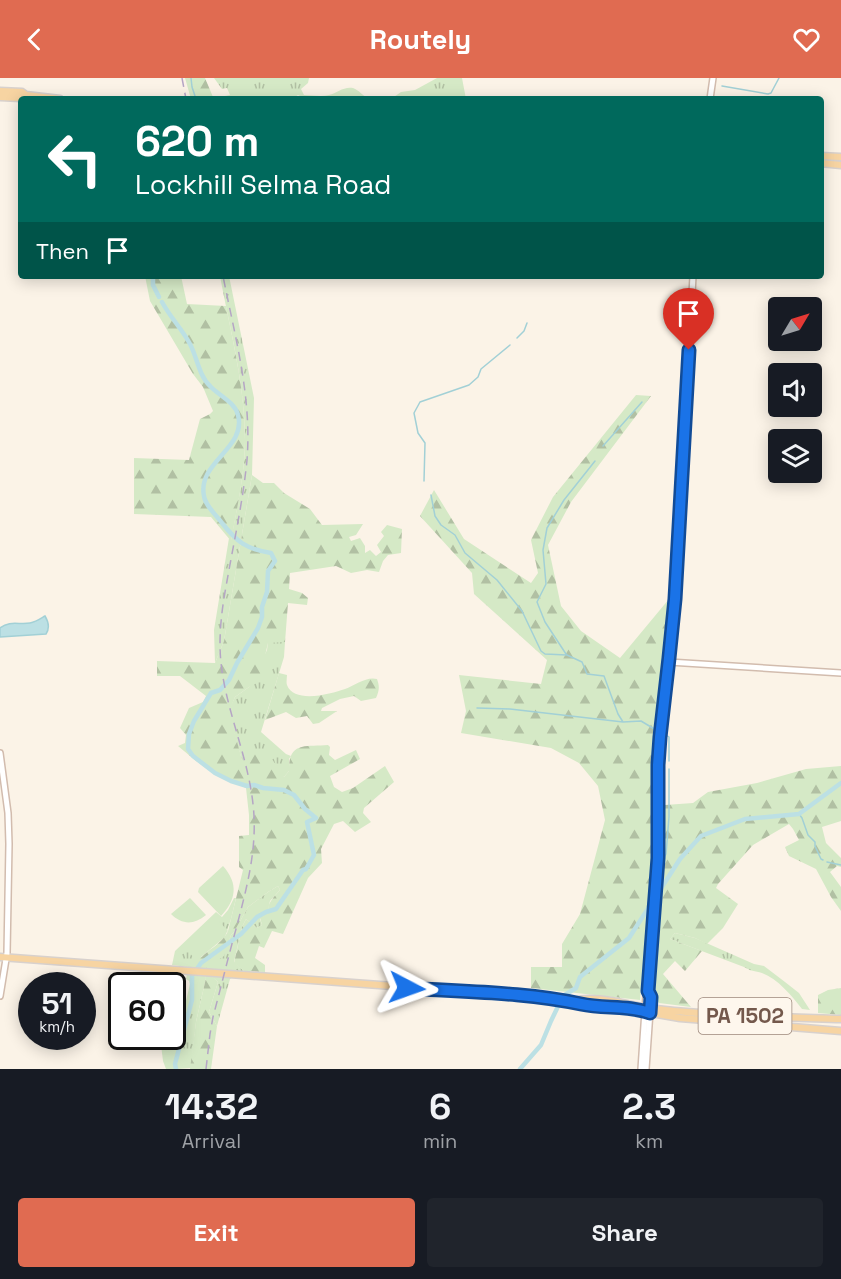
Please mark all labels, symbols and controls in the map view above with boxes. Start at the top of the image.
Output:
text: Routely [370,22,471,57]
icon: back [18,23,51,56]
icon: heart [790,23,823,56]
text: 620 m [135,115,260,168]
icon: left [36,120,114,198]
text: Lockhill Selma Road [135,167,391,202]
icon: arrive [101,234,134,267]
text: Then [36,237,89,265]
pin [663,288,714,350]
icon: arrive [672,297,705,330]
north arrow [768,297,822,351]
map controls [768,297,822,483]
button: sound [768,363,822,417]
button: layers [768,429,822,483]
position arrow [375,956,439,1020]
speed limit sign: 60 [108,972,186,1050]
text: 51 [41,984,73,1023]
road number: PA 1502 [698,998,792,1034]
text: km/h [39,1017,75,1036]
text: 14:32 [165,1084,258,1130]
text: 6 [429,1084,451,1130]
text: 2.3 [622,1084,676,1130]
text: Arrival [182,1128,241,1154]
text: min [423,1128,457,1154]
text: km [635,1128,663,1154]
button: Exit [18,1198,415,1267]
button: Share [427,1198,823,1267]

